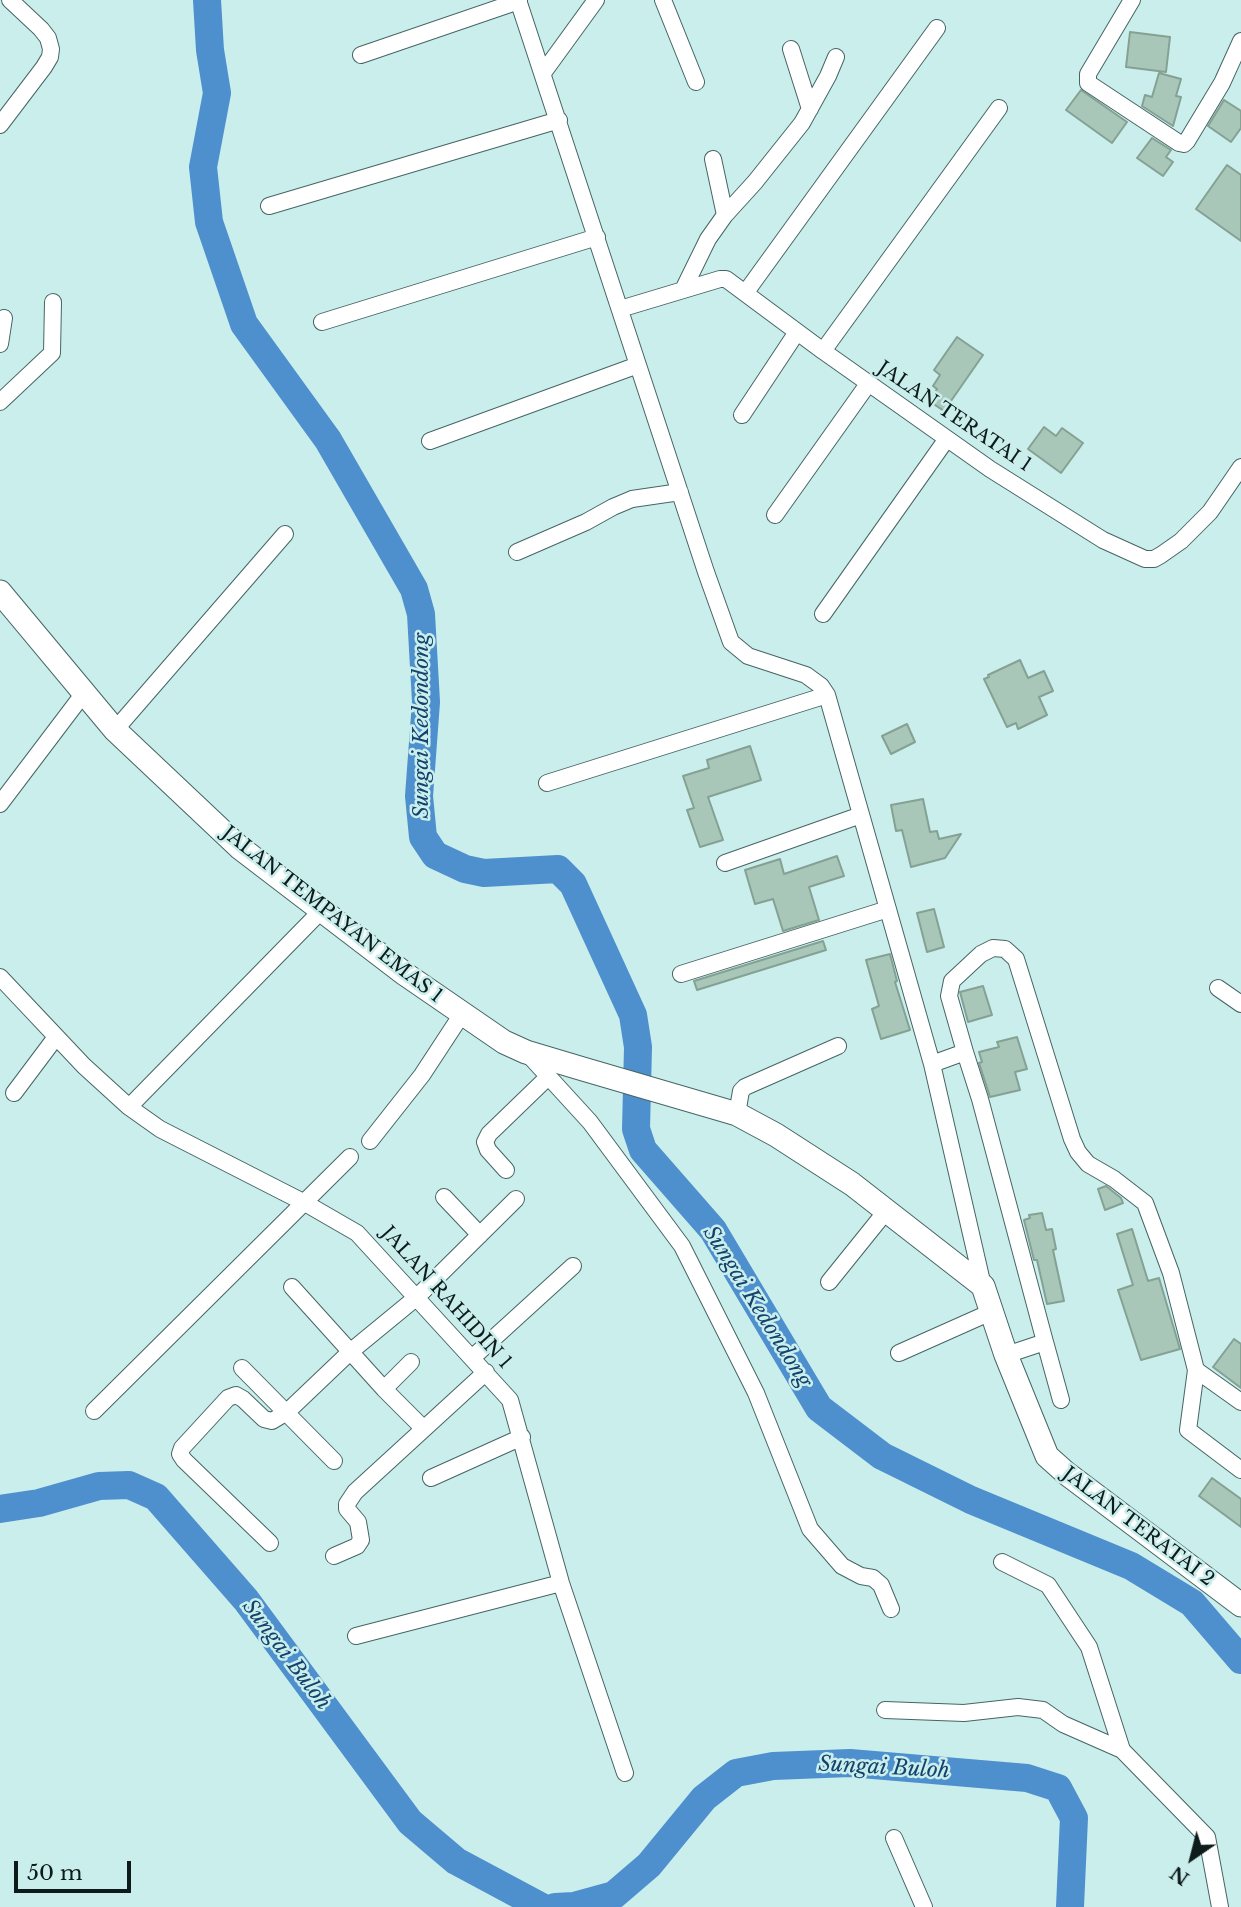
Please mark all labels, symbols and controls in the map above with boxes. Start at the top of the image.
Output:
street label: JALAN TERATAI 1 [873,357,1035,477]
water label: Sungai Kedondong [409,633,435,819]
street label: JALAN TEMPAYAN EMAS 1 [217,822,447,1008]
street label: JALAN RAHIDIN 1 [376,1222,516,1374]
water label: Sungai Kedondong [697,1222,817,1392]
street label: JALAN TERATAI 2 [1058,1463,1218,1591]
water label: Sungai Buloh [236,1595,336,1715]
water label: Sungai Buloh [818,1752,950,1784]
north arrow [1157,1823,1227,1893]
scale bar [18,1848,135,1892]
text: 50 m [27,1860,82,1886]
text: N [1166,1861,1194,1890]

